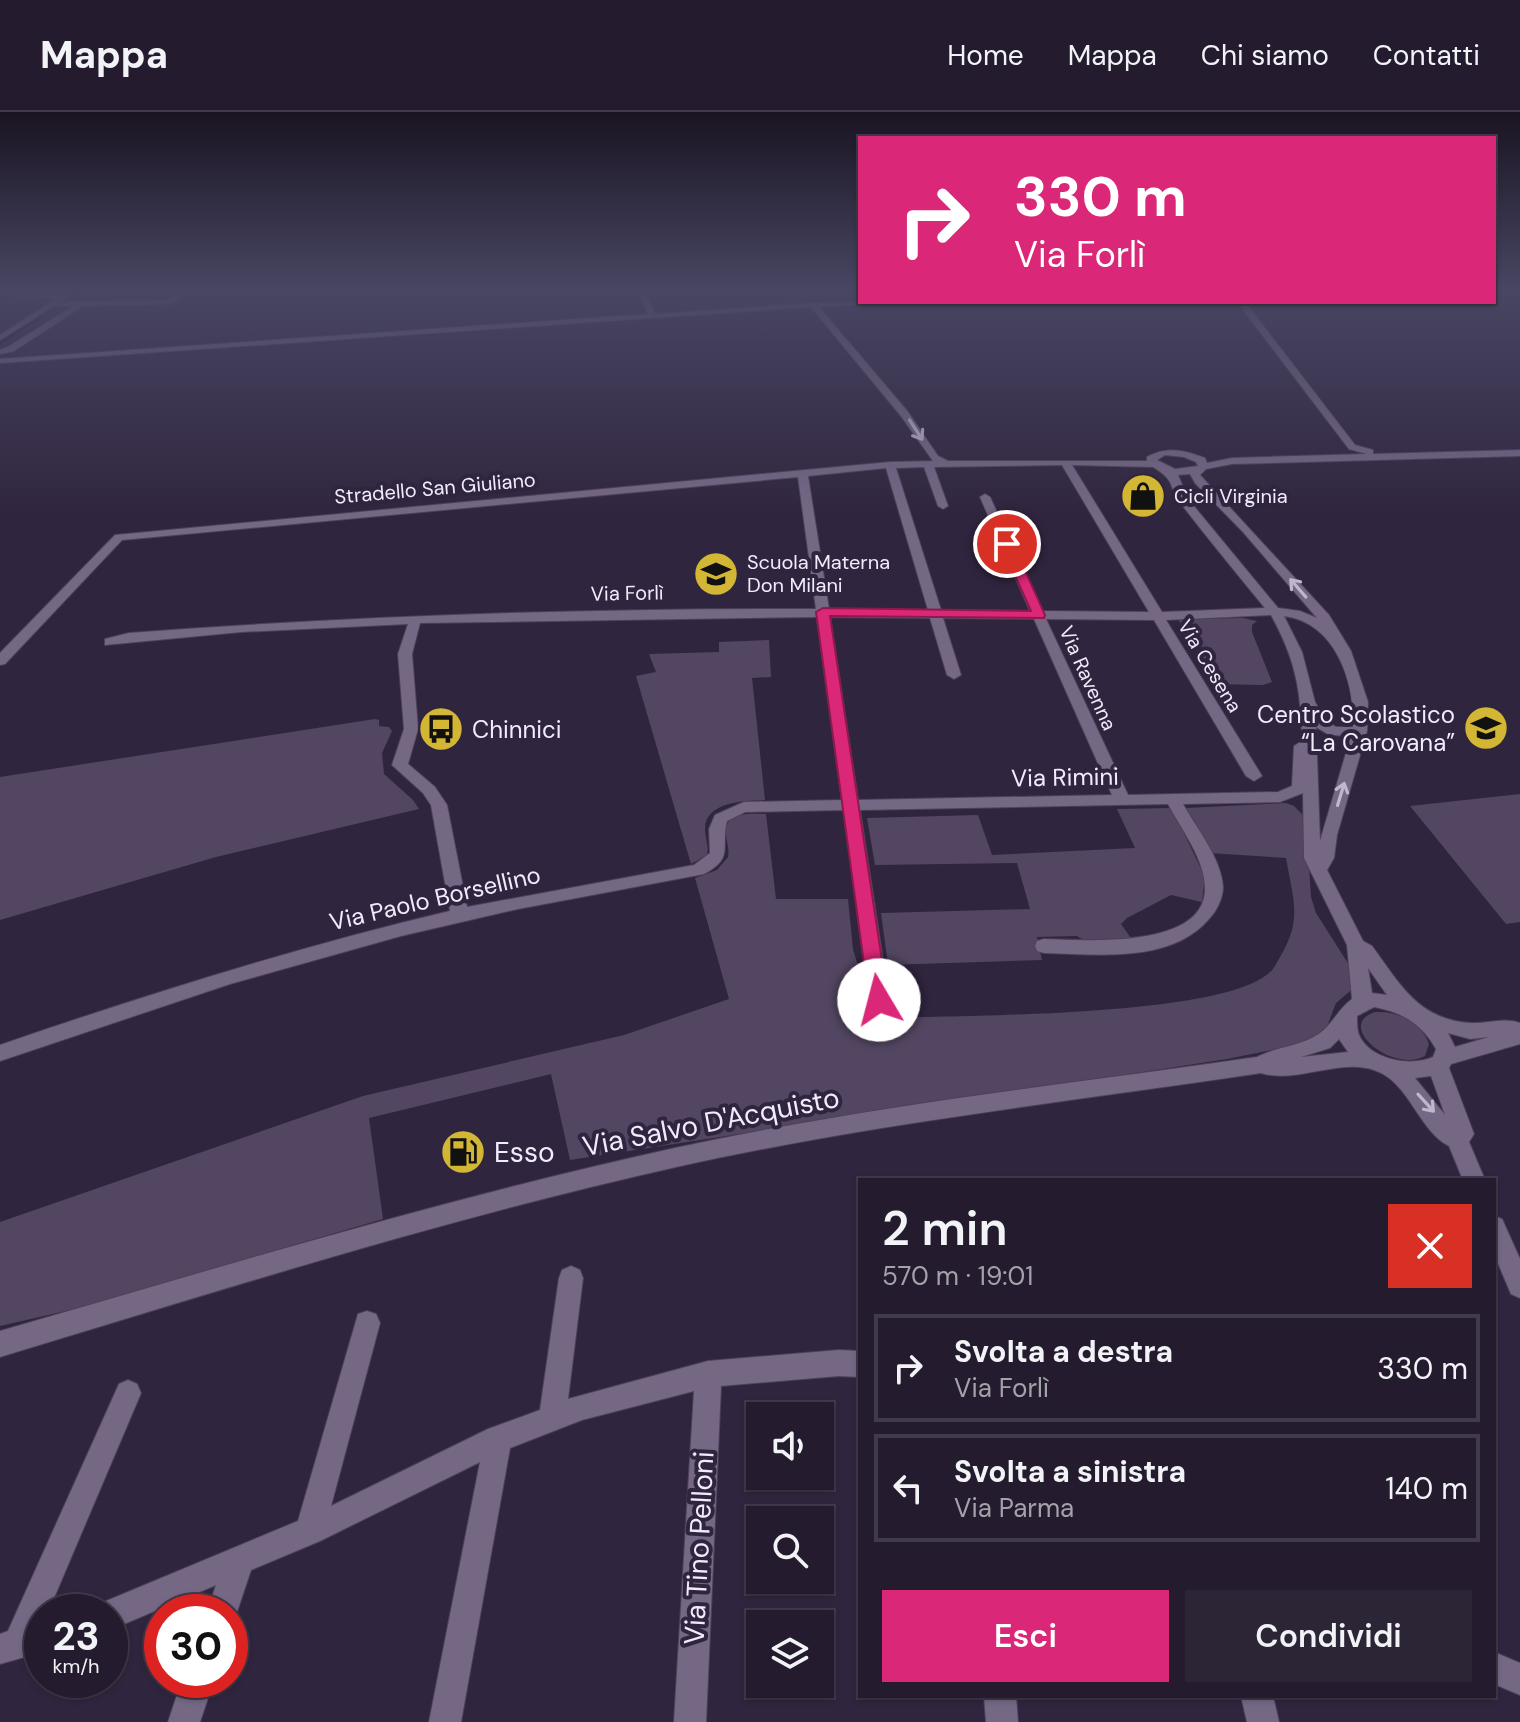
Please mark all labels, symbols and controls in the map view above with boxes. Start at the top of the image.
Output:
text: Mappa [40,30,168,80]
text: Home [947,37,1024,74]
text: Mappa [1068,37,1157,74]
text: Chi siamo [1201,37,1329,74]
text: Contatti [1373,37,1480,74]
text: 330 m [1014,160,1187,233]
icon: right [882,168,986,272]
text: Via Forlì [1014,231,1145,278]
one-way arrow [908,418,924,441]
street label: Stradello San Giuliano [333,466,537,510]
shop icon: Cicli Virginia [1119,472,1167,520]
place label: Cicli Virginia [1174,483,1288,509]
pin [973,510,1041,578]
icon: arrive [985,522,1029,566]
place label: Scuola Materna Don Milani [747,549,890,598]
school or university icon: Scuola Materna Don Milani [692,550,740,598]
one-way arrow [1289,578,1307,599]
street label: Via Forlì [590,579,664,607]
street label: Via Cesena [1172,615,1248,717]
street label: Via Ravenna [1053,622,1123,734]
place label: Centro Scolastico “La Carovana” [1257,699,1455,758]
school or university icon: Centro Scolastico “La Carovana” [1462,704,1510,752]
bus stop icon: Chinnici [417,705,465,753]
place label: Chinnici [472,714,562,745]
street label: Via Rimini [1011,761,1119,793]
one-way arrow [1334,782,1349,808]
street label: Via Paolo Borsellino [326,859,544,937]
position arrow [837,958,921,1042]
street label: Via Salvo D'Acquisto [579,1079,843,1165]
one-way arrow [1416,1093,1434,1113]
fuel station icon: Esso [439,1128,487,1176]
place label: Esso [494,1134,555,1171]
text: 2 min [882,1197,1008,1260]
button: close [1388,1204,1472,1288]
text: 570 m · 19:01 [882,1259,1033,1293]
text: Svolta a destra [954,1332,1173,1371]
icon: right [886,1346,930,1390]
text: 330 m [1377,1349,1468,1388]
text: Via Forlì [954,1371,1049,1405]
map controls [746,1402,834,1698]
button: sound [746,1402,834,1490]
street label: Via Tino Pelloni [675,1450,723,1646]
text: Svolta a sinistra [954,1452,1186,1491]
icon: left [886,1466,930,1510]
text: 140 m [1385,1469,1468,1508]
text: Via Parma [954,1491,1074,1525]
button: search [746,1506,834,1594]
button: Esci [882,1590,1169,1682]
button: Condividi [1185,1590,1472,1682]
speed limit sign: 30 [144,1594,248,1698]
text: 23 [52,1610,100,1662]
button: layers [746,1610,834,1698]
text: km/h [52,1653,100,1679]

